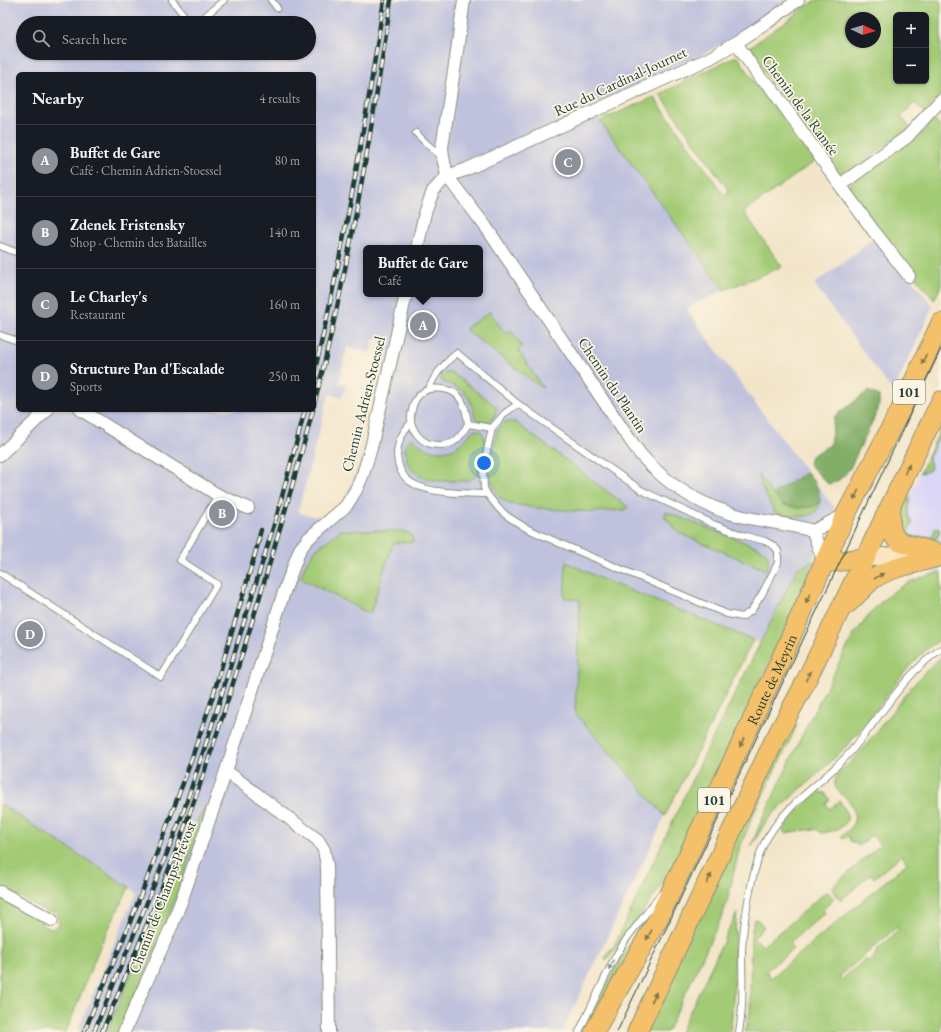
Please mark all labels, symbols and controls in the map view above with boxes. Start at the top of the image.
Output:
north arrow [845,12,881,48]
map controls [893,12,929,84]
button: + [893,12,929,48]
search box [16,16,316,60]
icon: search [30,27,52,49]
text: Search here [62,29,127,48]
street label: Rue du Cardinal-Journet [551,42,690,120]
button: − [893,48,929,84]
street label: Chemin de la Ramée [758,51,844,159]
text: Nearby [32,87,84,109]
text: 4 results [259,90,300,107]
text: Buffet de Gare [70,143,160,162]
pin: C [555,147,581,177]
text: A [40,152,50,169]
text: 80 m [275,152,300,169]
text: Café · Chemin Adrien-Stoessel [70,162,222,179]
text: Zdenek Fristensky [70,215,185,234]
text: B [41,224,49,241]
text: 140 m [269,224,300,241]
text: Shop · Chemin des Batailles [70,234,207,251]
popup [363,245,483,297]
text: Buffet de Gare [378,253,468,272]
text: Café [378,272,401,289]
text: Le Charley's [70,287,147,306]
text: C [40,296,50,313]
text: 160 m [269,296,300,313]
text: Restaurant [70,306,125,323]
pin: A [410,310,436,340]
street label: Chemin Adrien-Stoessel [337,334,389,474]
street label: Chemin du Plantin [574,334,652,436]
one-way arrow [921,353,927,364]
text: Structure Pan d'Escalade [70,359,224,378]
text: D [40,368,50,385]
text: 250 m [269,368,300,385]
text: Sports [70,378,102,395]
road number: 101 [893,380,925,404]
your location [474,453,494,473]
one-way arrow [904,464,911,475]
one-way arrow [853,490,859,501]
pin: B [209,498,235,528]
one-way arrow [873,573,885,580]
one-way arrow [805,593,811,604]
pin: D [17,619,43,649]
street label: Route de Meyrin [742,631,801,728]
one-way arrow [805,670,811,682]
one-way arrow [739,736,745,748]
road number: 101 [698,788,730,812]
street label: Chemin de Champs-Prévost [124,818,200,976]
one-way arrow [706,874,712,885]
one-way arrow [646,929,652,941]
one-way arrow [608,960,614,971]
one-way arrow [651,991,657,1002]

